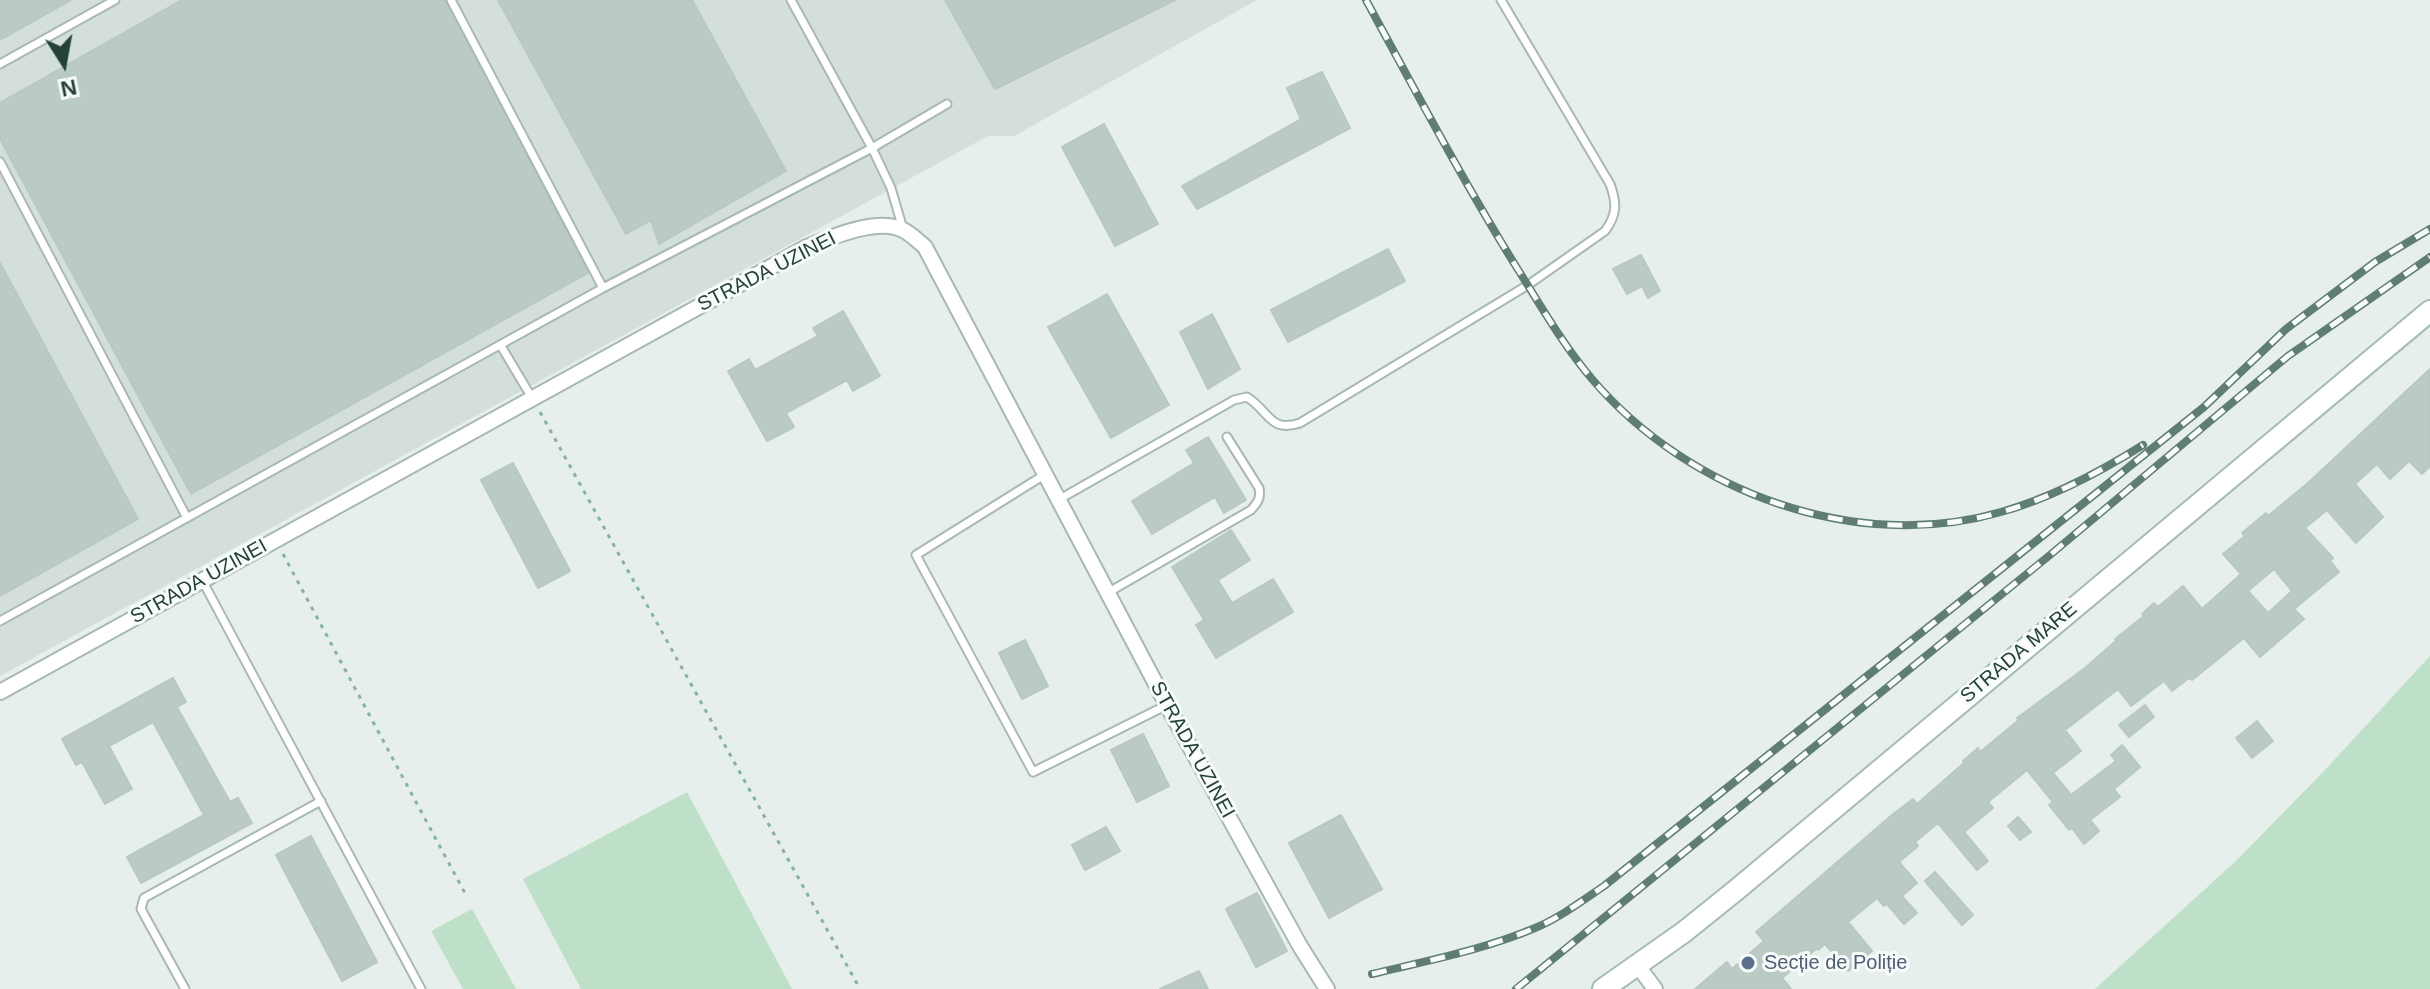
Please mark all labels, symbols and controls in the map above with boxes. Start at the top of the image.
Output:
north arrow [24,24,104,104]
text: N [58,74,79,102]
street label: STRADA UZINEI [694,227,840,317]
street label: STRADA UZINEI [127,535,271,629]
street label: STRADA MARE [1956,597,2082,709]
street label: STRADA UZINEI [1145,678,1239,822]
place label: Secție de Poliție [1764,951,1907,975]
marker: Secție de Poliție [1739,954,1757,972]

